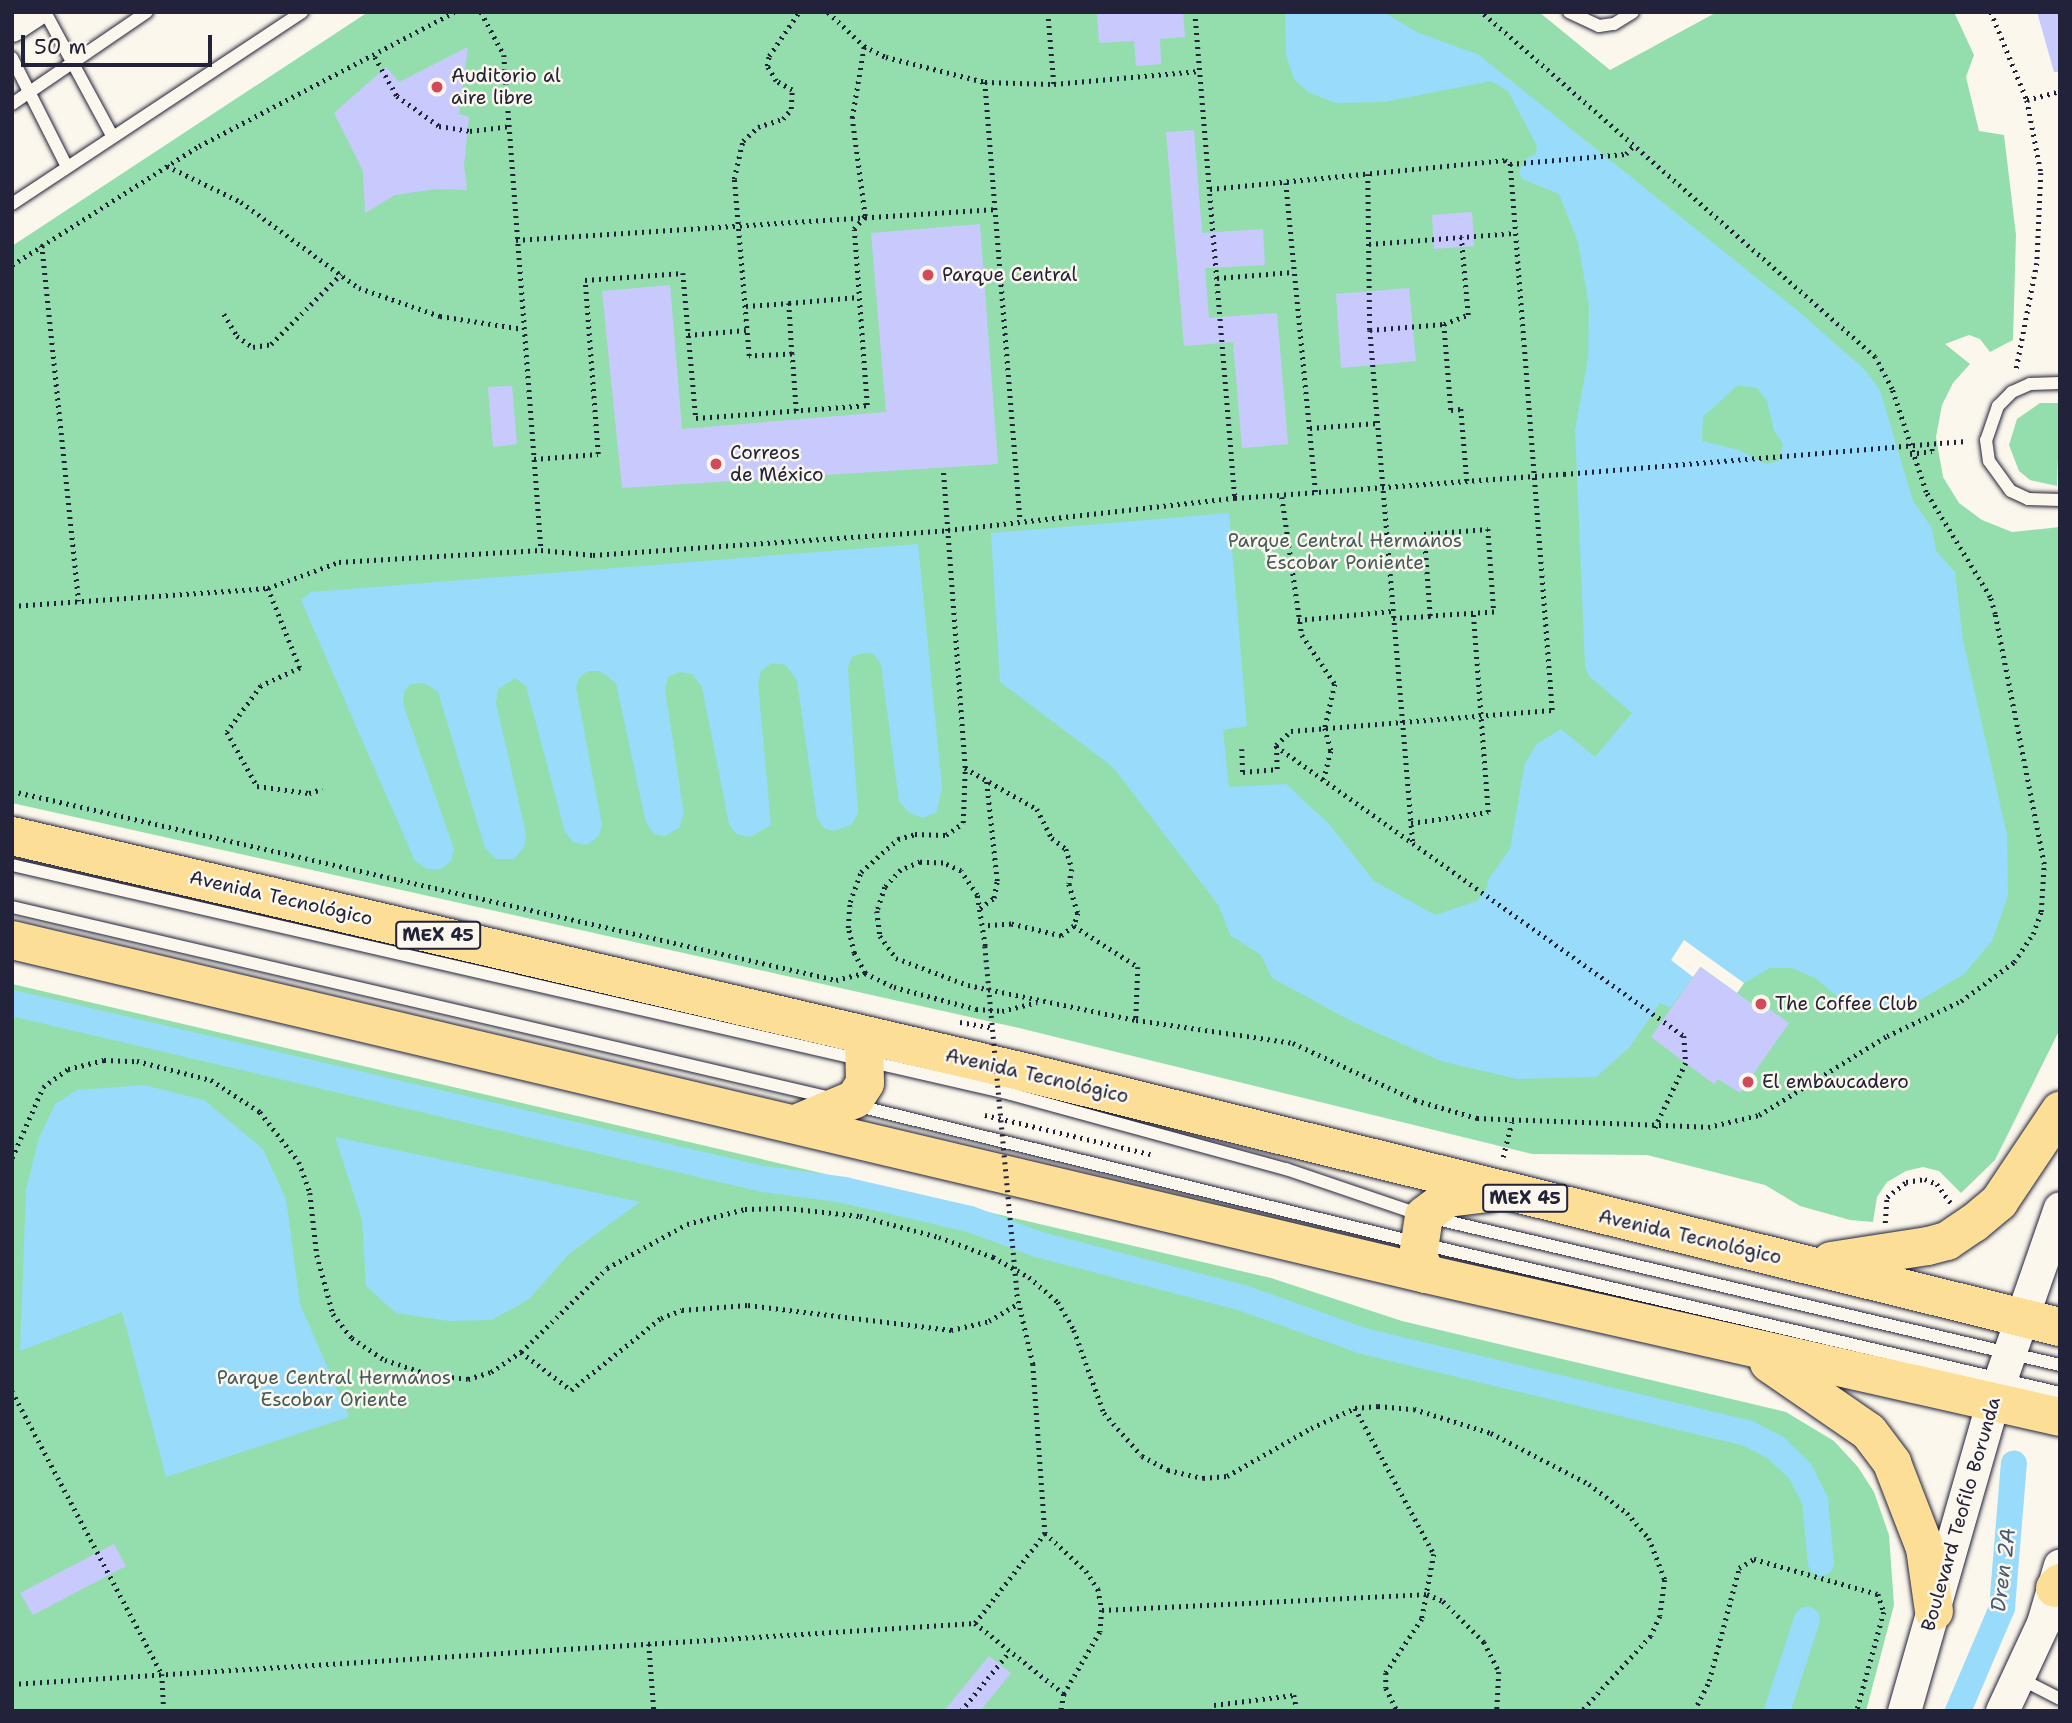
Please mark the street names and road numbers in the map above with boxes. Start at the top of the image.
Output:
street label: Avenida Tecnológico [187,866,375,930]
road number: MEX 45 [394,920,482,950]
street label: Avenida Tecnológico [943,1044,1131,1108]
road number: MEX 45 [1481,1184,1569,1212]
street label: Avenida Tecnológico [1596,1205,1784,1269]
street label: Boulevard Teofilo Borunda [1917,1394,2005,1634]

